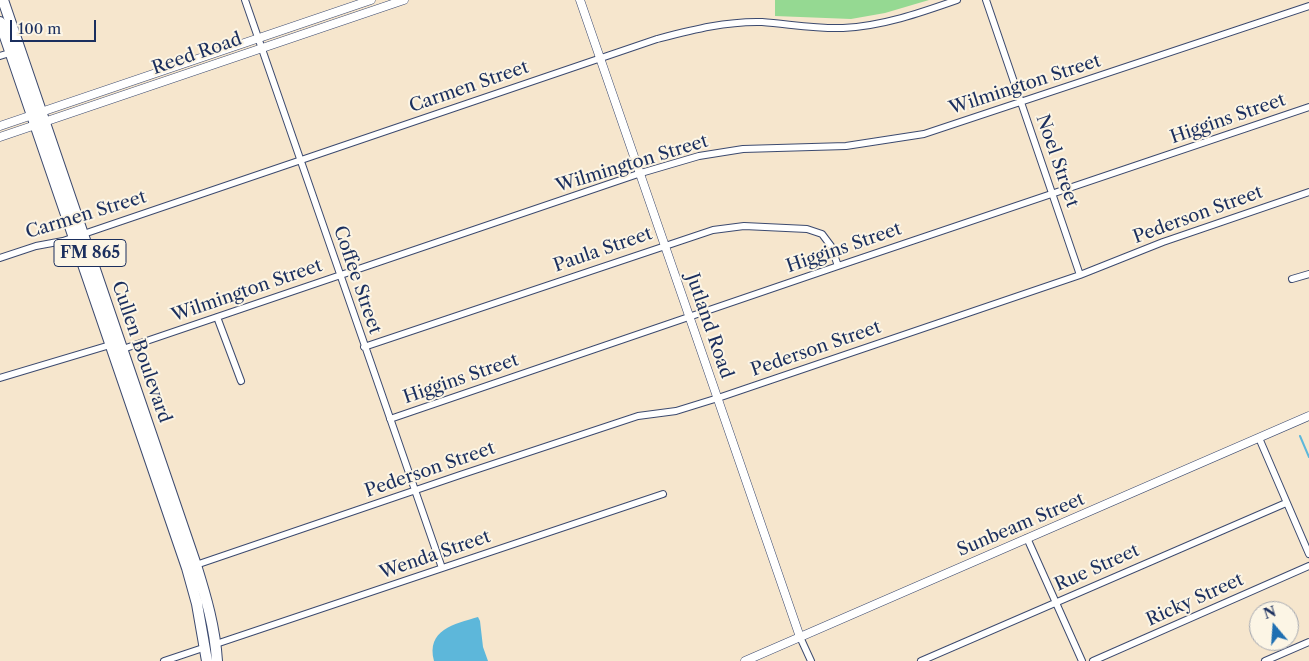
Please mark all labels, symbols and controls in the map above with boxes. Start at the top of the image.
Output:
scale bar [12,10,99,42]
text: 100 m [18,19,61,38]
street label: Reed Road [149,29,245,79]
street label: Wilmington Street [947,50,1103,120]
street label: Carmen Street [406,56,532,118]
street label: Higgins Street [1168,89,1288,149]
street label: Noel Street [1031,112,1083,210]
street label: Wilmington Street [553,131,711,197]
street label: Pederson Street [1130,182,1266,248]
street label: Carmen Street [23,186,149,244]
street label: Higgins Street [784,218,904,278]
street label: Coffee Street [328,223,386,337]
street label: Paula Street [551,223,655,277]
road number: FM 865 [54,240,126,266]
street label: Wilmington Street [169,255,325,327]
street label: Jutland Road [681,270,737,382]
street label: Cullen Boulevard [107,278,175,426]
street label: Pederson Street [748,317,884,381]
street label: Higgins Street [401,349,521,409]
street label: Pederson Street [362,438,498,502]
street label: Sunbeam Street [954,488,1088,562]
street label: Wenda Street [377,526,493,584]
street label: Rue Street [1051,540,1143,596]
street label: Ricky Street [1143,569,1247,631]
north arrow [1249,601,1299,651]
text: N [1261,602,1278,623]

